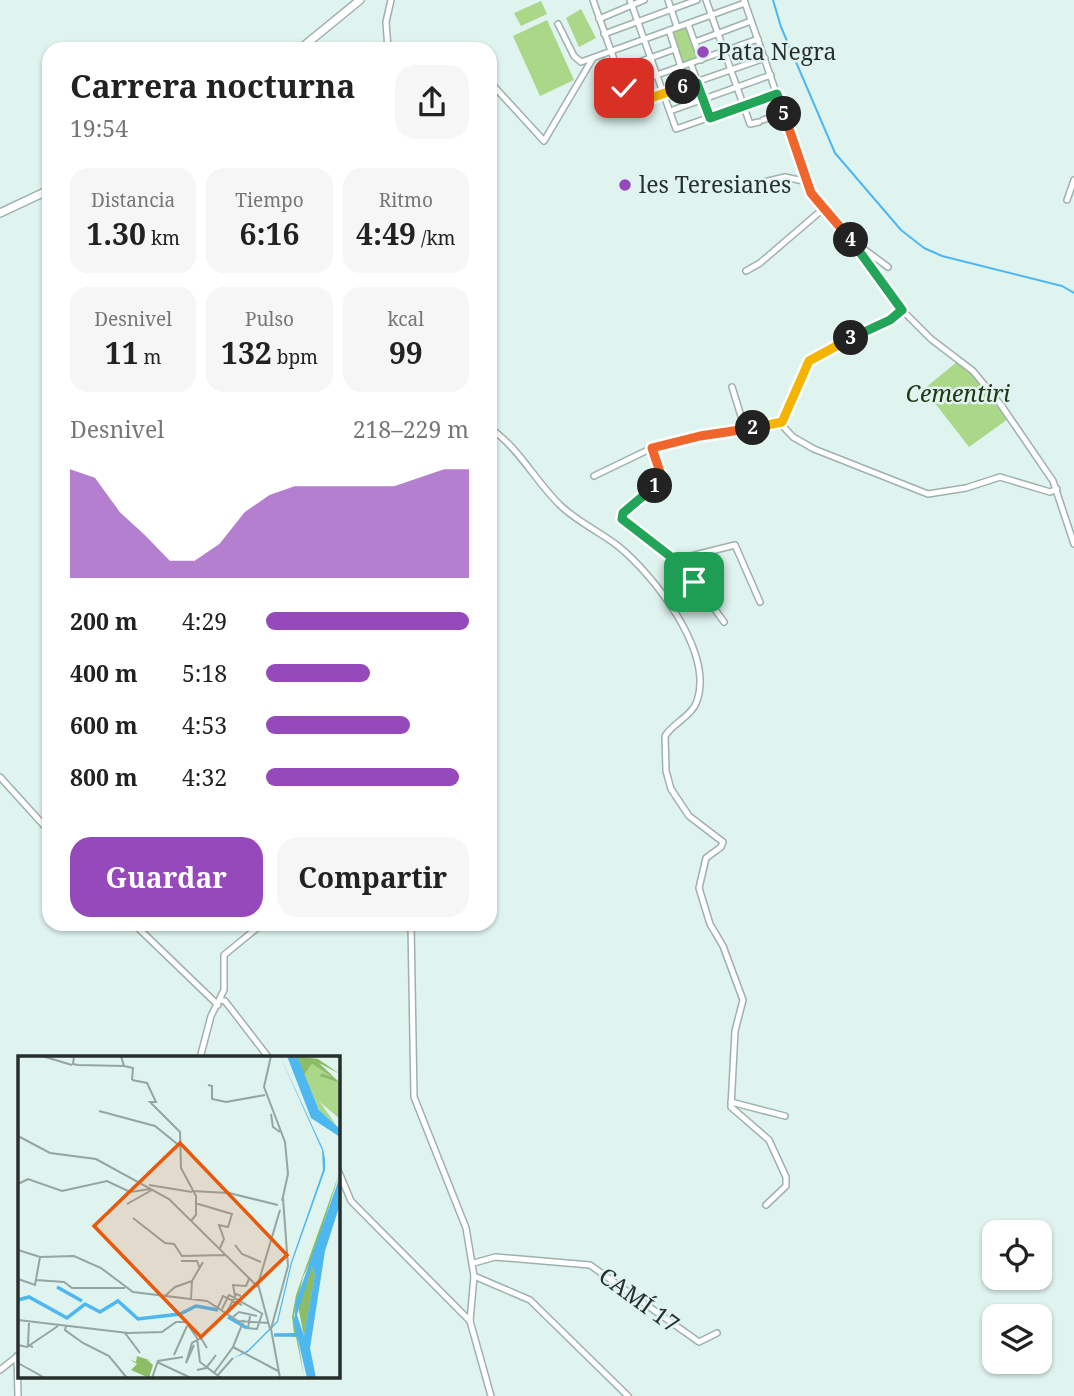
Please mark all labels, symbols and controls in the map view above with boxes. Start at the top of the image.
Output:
place label: Pata Negra [717,35,836,67]
marker: Pata Negra [695,44,711,60]
pin [594,58,654,118]
text: Carrera nocturna [70,64,355,107]
button: share [395,65,469,139]
icon: check [605,69,643,107]
pin: 6 [666,70,700,104]
text: 6 [677,73,688,99]
pin: 5 [766,96,802,132]
text: 5 [778,100,789,126]
text: 19:54 [70,112,128,144]
place label: les Teresianes [639,168,791,200]
marker: les Teresianes [617,177,633,193]
text: Distancia [91,187,175,213]
text: Tiempo [235,187,304,213]
text: Ritmo [379,187,433,213]
text: 1.30 [86,213,146,254]
text: 6:16 [240,213,299,254]
text: 4:49 [356,213,416,254]
pin: 4 [834,222,868,258]
text: km [146,225,180,251]
text: /km [416,225,456,251]
text: 4 [845,226,856,252]
text: Desnivel [94,306,172,332]
text: Pulso [245,306,294,332]
text: kcal [387,306,424,332]
pin: 3 [834,320,868,356]
text: 3 [845,324,856,350]
text: 11 [105,332,139,373]
text: 132 [221,332,272,373]
text: 99 [389,332,423,373]
text: m [139,344,162,370]
text: bpm [272,344,318,370]
park label: Cementiri [906,377,1010,409]
pin: 2 [736,410,770,446]
text: Desnivel [70,413,164,445]
text: 218–229 m [353,413,469,445]
text: 2 [747,414,758,440]
pin: 1 [638,468,672,504]
text: 1 [649,472,660,498]
pin [664,552,724,612]
icon: arrive [675,563,713,601]
text: 200 m [70,605,138,637]
text: 4:29 [182,605,227,637]
text: 400 m [70,657,138,689]
text: 5:18 [182,657,227,689]
text: 600 m [70,709,138,741]
text: 4:53 [182,709,227,741]
text: 800 m [70,761,138,793]
text: 4:32 [182,761,227,793]
button: Guardar [70,837,263,917]
button: Compartir [277,837,469,917]
inset map [18,1056,340,1378]
map controls [982,1220,1052,1374]
button: locate [982,1220,1052,1290]
street label: CAMÍ 17 [593,1259,686,1339]
button: layers [982,1304,1052,1374]

